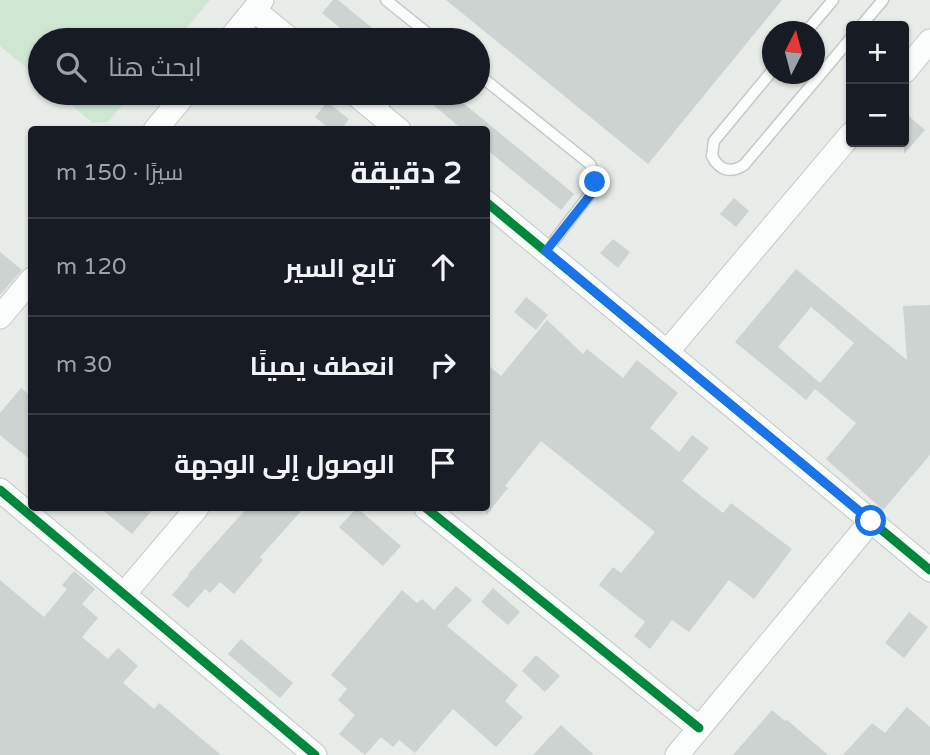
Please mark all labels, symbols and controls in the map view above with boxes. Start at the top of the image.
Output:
north arrow [762,21,825,84]
map controls [846,21,909,147]
button: + [846,21,909,84]
search box [28,28,490,105]
icon: search [52,48,90,86]
text: ابحث هنا [108,52,202,83]
button: − [846,84,909,147]
text: 2 دقيقة [351,155,462,192]
text: سيرًا · 150 m [56,159,183,187]
route end [579,166,610,197]
icon: ahead [424,248,462,286]
text: 120 m [56,253,126,281]
text: تابع السير [285,253,395,284]
icon: right [424,346,462,384]
text: 30 m [56,351,112,379]
text: انعطف يمينًا [250,351,395,382]
icon: arrive [424,444,462,482]
text: الوصول إلى الوجهة [174,449,395,480]
route start [855,505,886,536]

